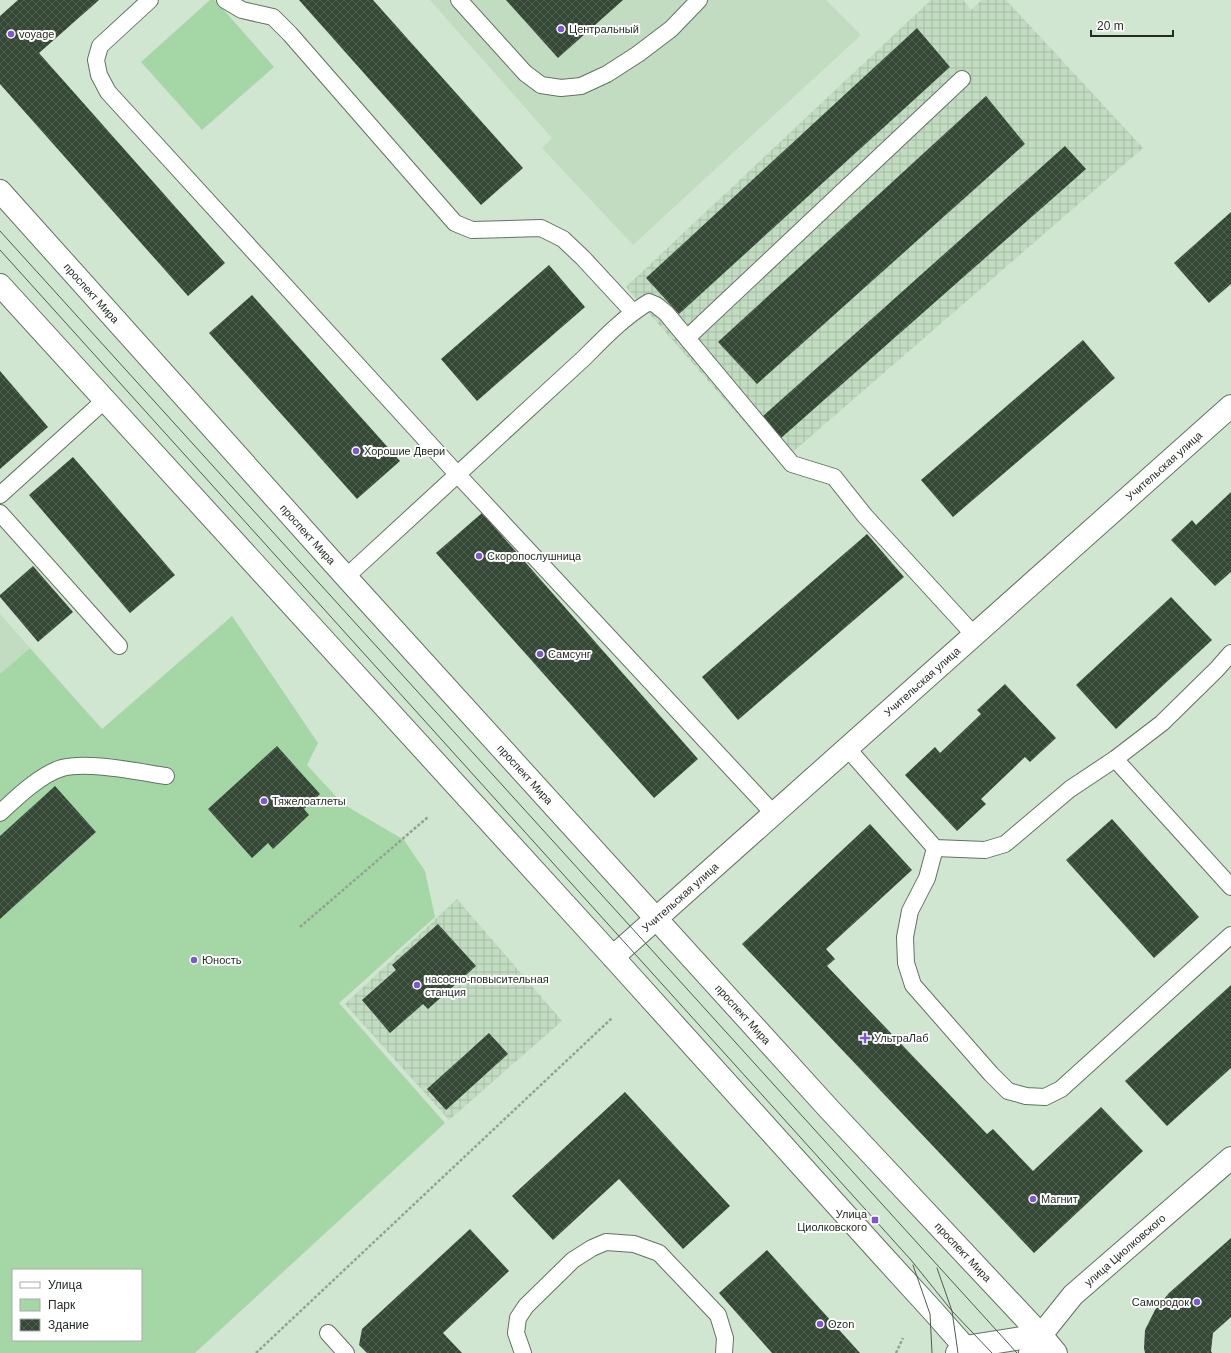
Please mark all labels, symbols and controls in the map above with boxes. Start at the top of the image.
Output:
scale bar [1091,12,1173,38]
text: 20 m [1097,19,1124,33]
place label: Центральный [569,23,639,35]
marker: Центральный [556,24,566,34]
place label: voyage [19,28,54,40]
marker: voyage [6,29,16,39]
street label: проспект Мира [61,261,122,326]
street label: Учительская улица [1123,428,1205,503]
place label: Хорошие Двери [364,445,445,457]
marker: Хорошие Двери [351,446,361,456]
street label: проспект Мира [278,502,338,567]
place label: Скоропослушница [487,550,582,562]
marker: Скоропослушница [474,551,484,561]
street label: Учительская улица [882,644,963,718]
place label: Самсунг [548,648,591,660]
marker: Самсунг [535,649,545,659]
street label: проспект Мира [495,742,556,807]
place label: Тяжелоатлеты [272,795,346,807]
marker: Тяжелоатлеты [259,796,269,806]
street label: Учительская улица [640,860,721,934]
place label: Юность [202,954,242,966]
marker: Юность [189,955,199,965]
place label: насосно-повысительная станция [425,973,549,998]
marker: насосно-повысительная станция [412,980,422,990]
street label: проспект Мира [713,982,774,1047]
marker: УльтраЛаб [859,1032,871,1044]
place label: УльтраЛаб [874,1032,928,1044]
place label: Магнит [1041,1193,1078,1205]
marker: Магнит [1028,1194,1038,1204]
place label: Улица Циолковского [797,1208,868,1233]
street label: улица Циолковского [1082,1212,1168,1288]
marker: Улица Циолковского [870,1215,880,1225]
street label: проспект Мира [933,1220,994,1285]
legend [12,1269,142,1341]
text: Улица [48,1278,82,1292]
place label: Самородок [1132,1296,1189,1308]
marker: Самородок [1192,1297,1202,1307]
text: Парк [48,1298,76,1312]
text: Здание [48,1318,89,1332]
place label: Ozon [828,1318,854,1330]
marker: Ozon [815,1319,825,1329]

